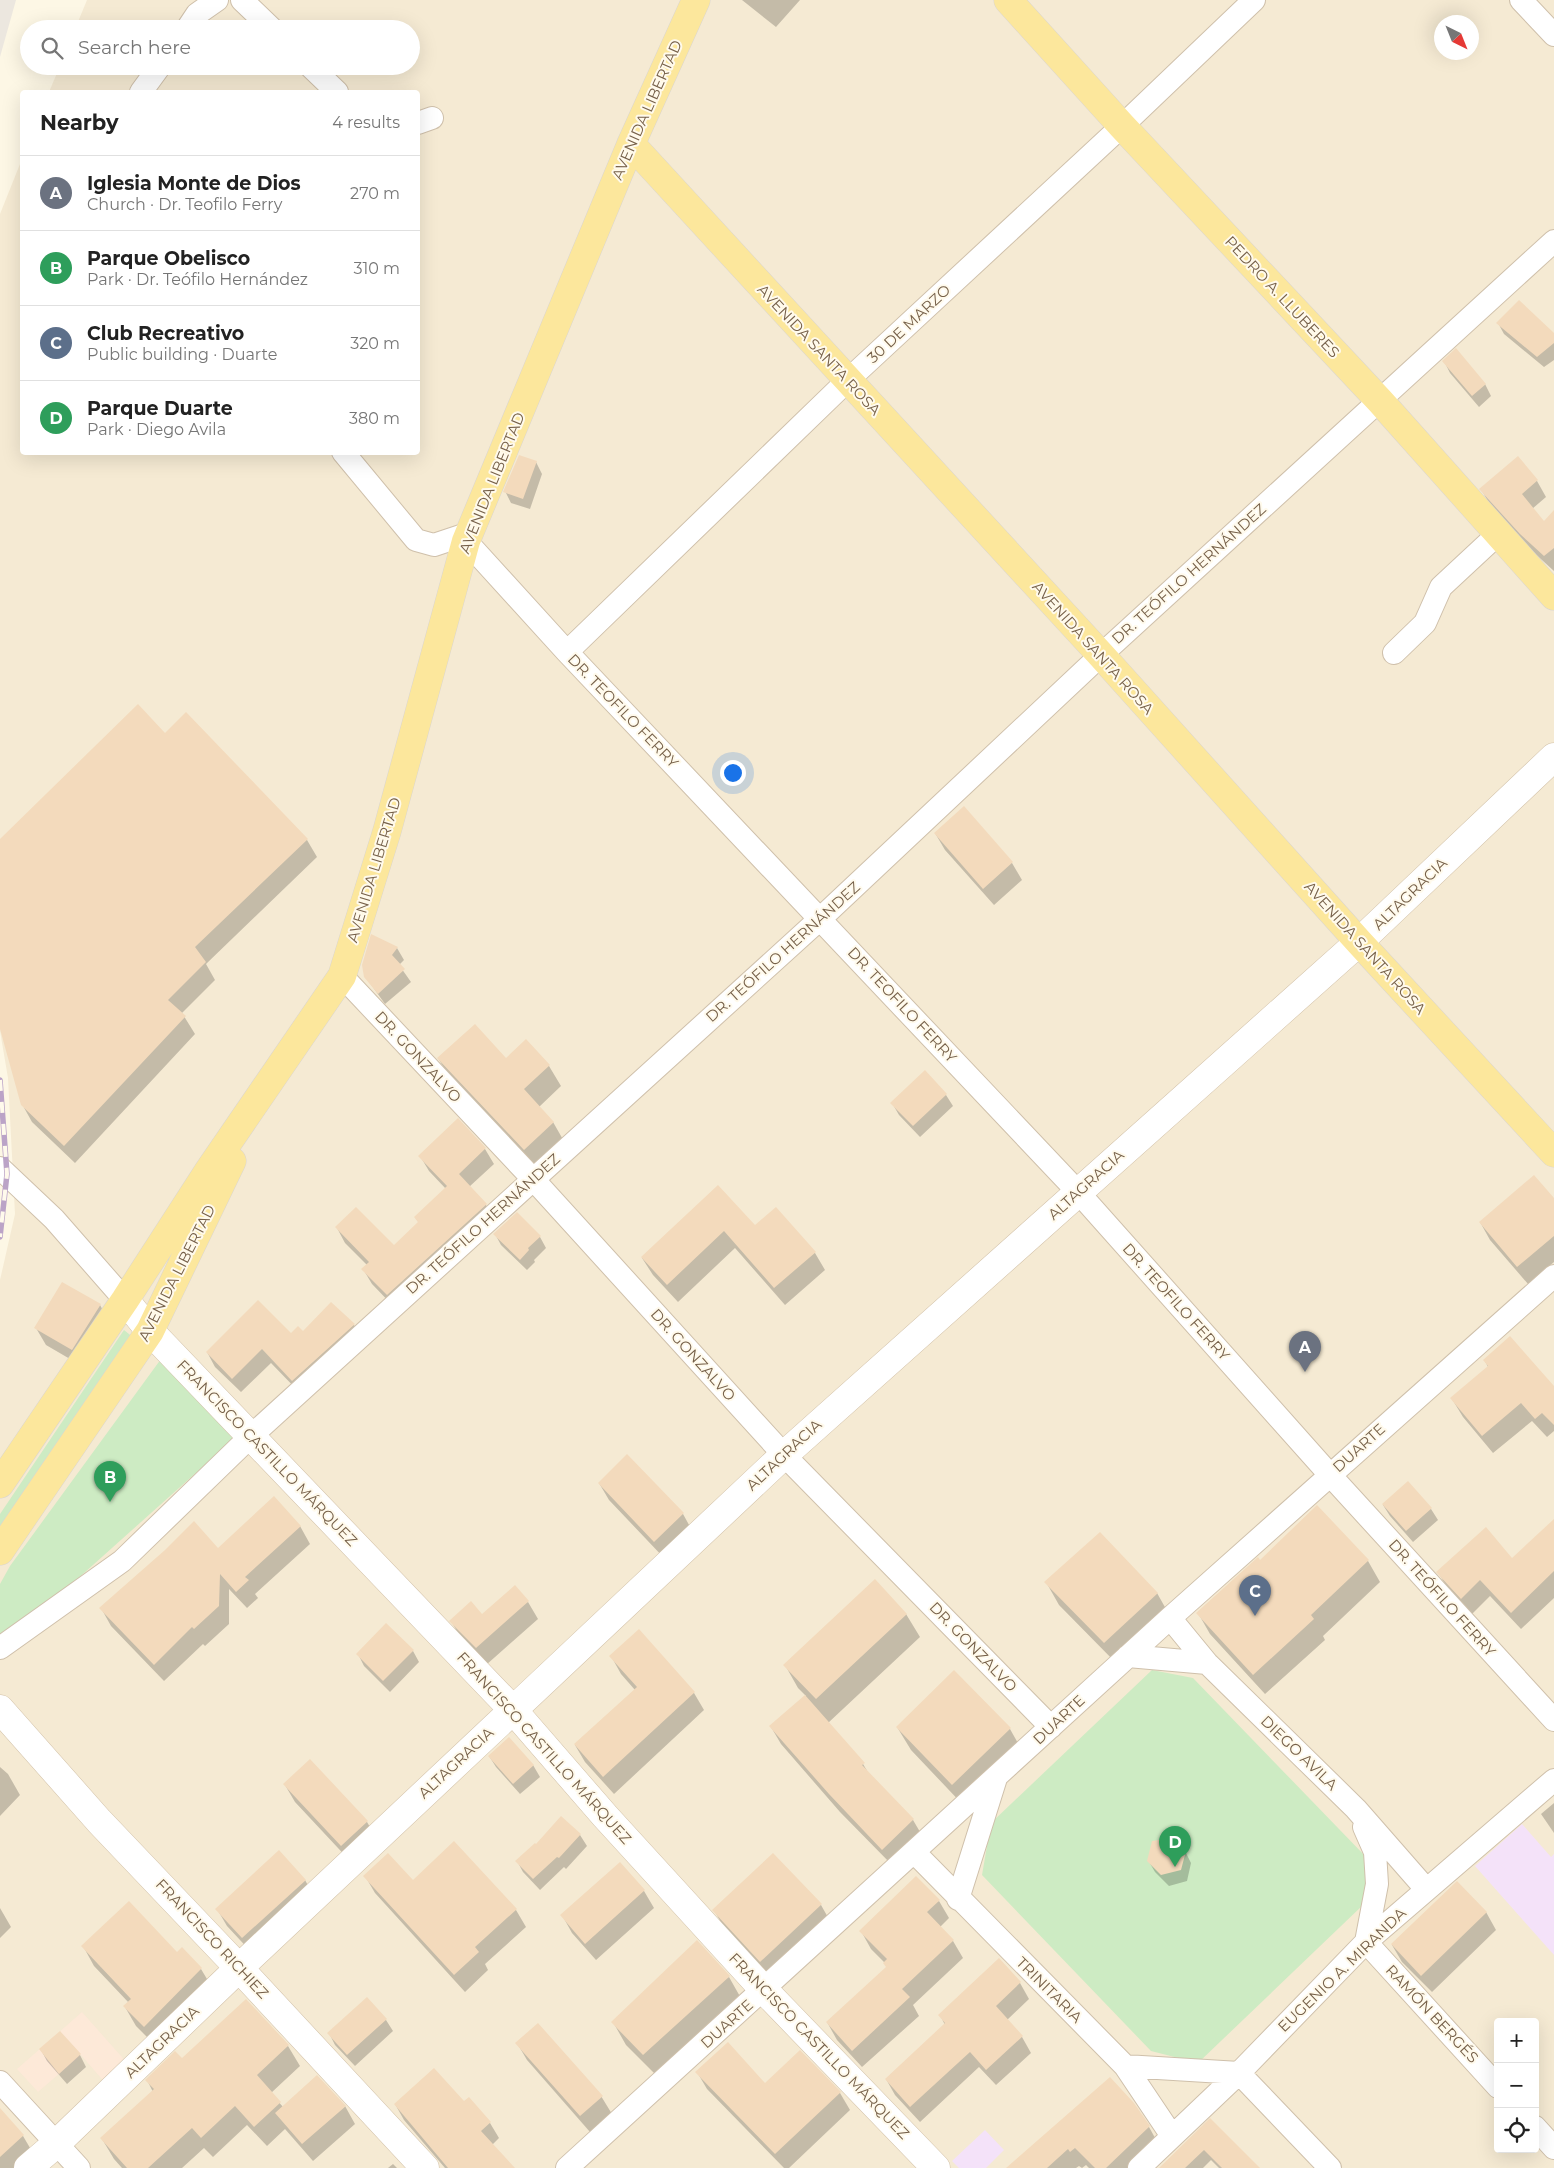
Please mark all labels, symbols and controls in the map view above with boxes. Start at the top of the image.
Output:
north arrow [1434,15,1479,60]
search box [20,20,420,75]
icon: search [38,34,66,62]
text: Search here [78,36,191,59]
street label: AVENIDA LIBERTAD [607,37,686,183]
text: Nearby [40,110,119,135]
text: 4 results [332,113,400,132]
text: Iglesia Monte de Dios [87,172,301,195]
text: A [50,184,62,203]
text: 270 m [350,184,400,203]
text: Church · Dr. Teofilo Ferry [87,195,282,214]
street label: PEDRO A. LLUBERES [1221,232,1344,361]
text: Parque Obelisco [87,247,250,270]
text: B [50,259,62,278]
text: 310 m [353,259,400,278]
text: Park · Dr. Teófilo Hernández [87,270,308,289]
street label: AVENIDA SANTA ROSA [754,280,885,419]
street label: 30 DE MARZO [863,280,954,367]
text: Club Recreativo [87,322,244,345]
text: C [50,334,62,353]
text: 320 m [350,334,400,353]
text: Public building · Duarte [87,345,277,364]
text: Parque Duarte [87,397,233,420]
text: D [49,409,63,428]
text: 380 m [349,409,400,428]
street label: AVENIDA LIBERTAD [454,409,529,556]
text: Park · Diego Avila [87,420,226,439]
street label: DR. TEÓFILO HERNÁNDEZ [1108,499,1270,648]
street label: AVENIDA SANTA ROSA [1029,577,1158,718]
street label: DR. TEOFILO FERRY [564,650,683,772]
your location [720,760,746,786]
street label: AVENIDA LIBERTAD [342,795,405,945]
street label: ALTAGRACIA [1368,853,1451,934]
street label: DR. TEÓFILO HERNÁNDEZ [702,877,864,1026]
street label: AVENIDA SANTA ROSA [1301,877,1430,1018]
street label: DR. TEOFILO FERRY [844,943,961,1067]
street label: DR. GONZALVO [371,1007,466,1106]
street label: ALTAGRACIA [1044,1145,1128,1224]
street label: DR. TEÓFILO HERNÁNDEZ [402,1149,564,1298]
street label: AVENIDA LIBERTAD [134,1201,219,1344]
street label: DR. TEOFILO FERRY [1119,1239,1234,1365]
street label: DR. GONZALVO [647,1304,740,1405]
pin: A [1289,1331,1321,1372]
street label: FRANCISCO CASTILLO MÁRQUEZ [173,1355,362,1550]
street label: ALTAGRACIA [742,1415,825,1494]
street label: DUARTE [1328,1419,1389,1476]
pin: B [94,1461,126,1502]
street label: DR. TEÓFILO FERRY [1385,1535,1500,1661]
pin: C [1239,1575,1271,1616]
street label: DR. GONZALVO [926,1598,1021,1696]
street label: FRANCISCO CASTILLO MÁRQUEZ [453,1648,636,1848]
street label: DUARTE [1029,1691,1089,1748]
street label: DIEGO AVILA [1257,1711,1342,1794]
street label: ALTAGRACIA [414,1723,497,1802]
pin: D [1159,1826,1191,1867]
street label: FRANCISCO RICHIEZ [152,1875,273,2003]
street label: EUGENIO A. MIRANDA [1274,1903,1410,2036]
street label: FRANCISCO CASTILLO MÁRQUEZ [725,1948,914,2143]
street label: TRINITARIA [1012,1953,1087,2027]
street label: RAMÓN BERGÉS [1382,1960,1483,2067]
street label: DUARTE [696,1995,757,2052]
street label: ALTAGRACIA [120,2001,203,2082]
map controls [1494,2018,1539,2153]
button: + [1494,2018,1539,2063]
button: − [1494,2063,1539,2108]
button: locate [1494,2108,1539,2153]

